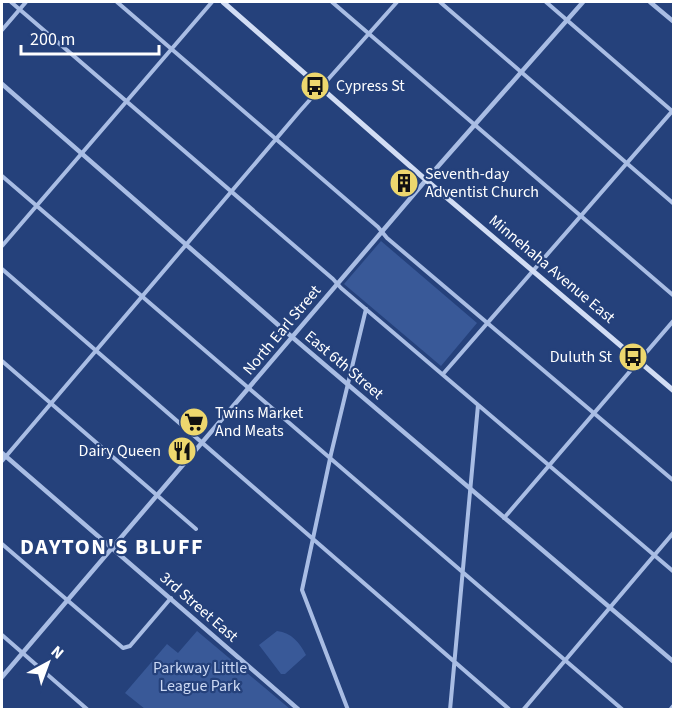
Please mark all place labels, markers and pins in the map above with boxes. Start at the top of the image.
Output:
bus stop icon: Cypress St [299,70,331,102]
place label: Cypress St [336,75,405,97]
place label: Seventh-day Adventist Church [425,163,539,203]
building icon: Seventh-day Adventist Church [388,167,420,199]
bus stop icon: Duluth St [617,341,649,373]
place label: Duluth St [550,346,613,368]
place label: Twins Market And Meats [215,402,304,442]
supermarket icon: Twins Market And Meats [178,406,210,438]
restaurant icon: Dairy Queen [166,435,198,467]
place label: Dairy Queen [79,440,161,462]

